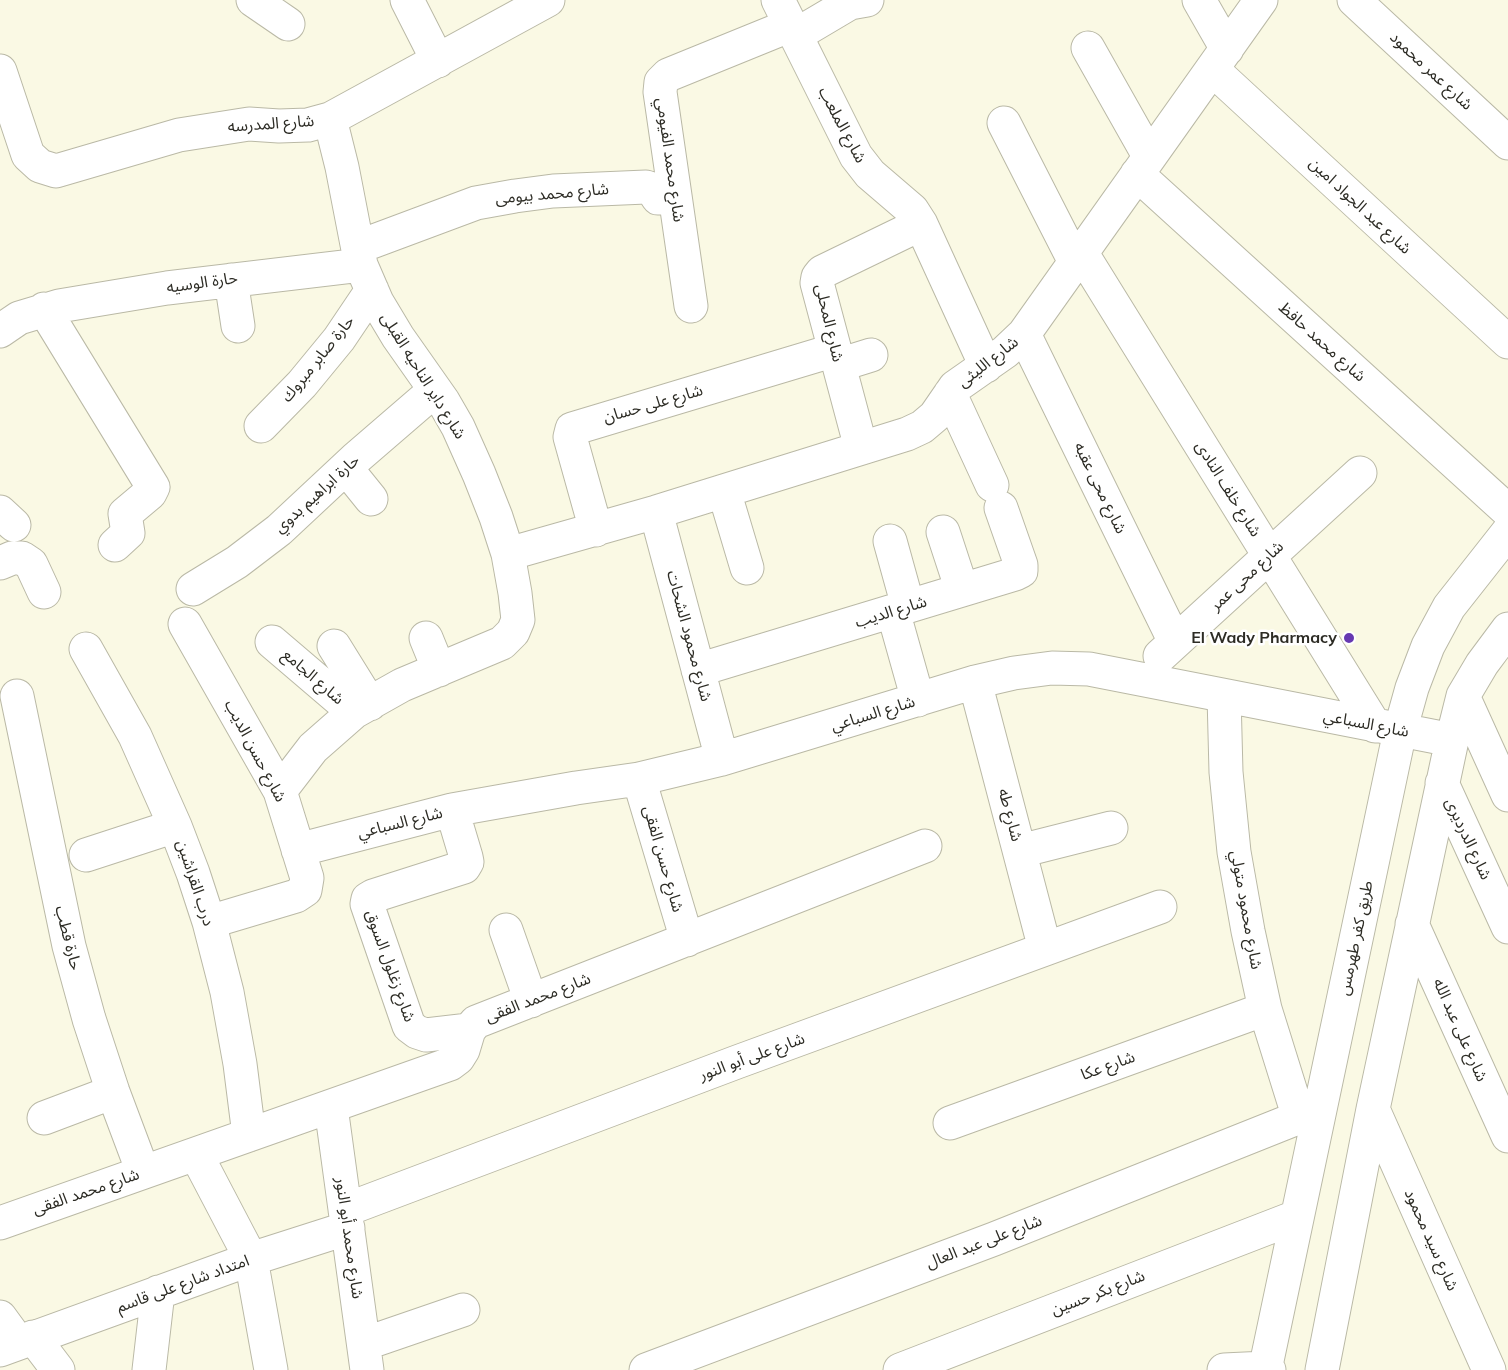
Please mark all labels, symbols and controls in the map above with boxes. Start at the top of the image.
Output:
street label: شارع عمر محمود [1386,28,1476,114]
street label: شارع الملعب [814,84,870,166]
street label: شارع محمد الفيومي [652,97,688,223]
street label: شارع المدرسه [227,111,315,137]
street label: شارع عبد الجواد امين [1305,154,1415,258]
street label: شارع محمد بيومى [494,179,610,209]
street label: حارة الوسيه [165,268,239,298]
street label: شارع المحلى [811,282,847,364]
street label: شارع محمد حافظ [1275,298,1369,386]
street label: شارع داير الناحيه القبلى [376,309,470,443]
street label: حارة صابر مبروك [277,312,359,406]
street label: شارع الليثى [954,332,1022,392]
street label: شارع على حسان [601,381,705,427]
street label: شارع خلف النادى [1191,438,1265,540]
street label: شارع محى عقبه [1070,439,1130,537]
street label: حارة ابراهيم بدوي [270,451,364,537]
street label: شارع محى عمر [1206,537,1288,615]
street label: شارع محمود الشحات [662,568,716,704]
street label: شارع الديب [853,592,929,632]
place label: El Wady Pharmacy [1191,628,1337,648]
marker: El Wady Pharmacy [1342,631,1356,645]
street label: شارع الجامع [278,645,348,709]
street label: شارع السباعي [829,692,917,736]
street label: شارع حسن الديب [220,697,290,805]
street label: شارع السباعي [1322,706,1410,742]
street label: شارع طه [994,786,1026,844]
street label: شارع الدرديرى [1441,795,1495,883]
street label: شارع السباعي [356,803,444,843]
street label: شارع حسن الفقى [639,804,687,914]
street label: درب القراشين [172,838,218,928]
street label: شارع محمود متولي [1226,849,1266,971]
street label: طريق كفر طهرمس [1334,879,1378,997]
street label: حارة قطب [51,904,85,972]
street label: شارع زغلول السوق [361,907,419,1025]
street label: شارع محمد الفقى [483,969,593,1027]
street label: شارع على عبد الله [1429,975,1491,1085]
street label: شارع على أبو النور [697,1029,807,1085]
street label: شارع عكا [1078,1047,1138,1085]
street label: شارع محمد الفقى [30,1165,142,1219]
street label: شارع محمد أبو النور [331,1176,367,1300]
street label: شارع سيد محمود [1400,1186,1462,1294]
street label: شارع على عبد العال [923,1211,1045,1273]
street label: امتداد شارع على قاسم [114,1251,252,1317]
street label: شارع بكر حسين [1048,1266,1148,1320]

